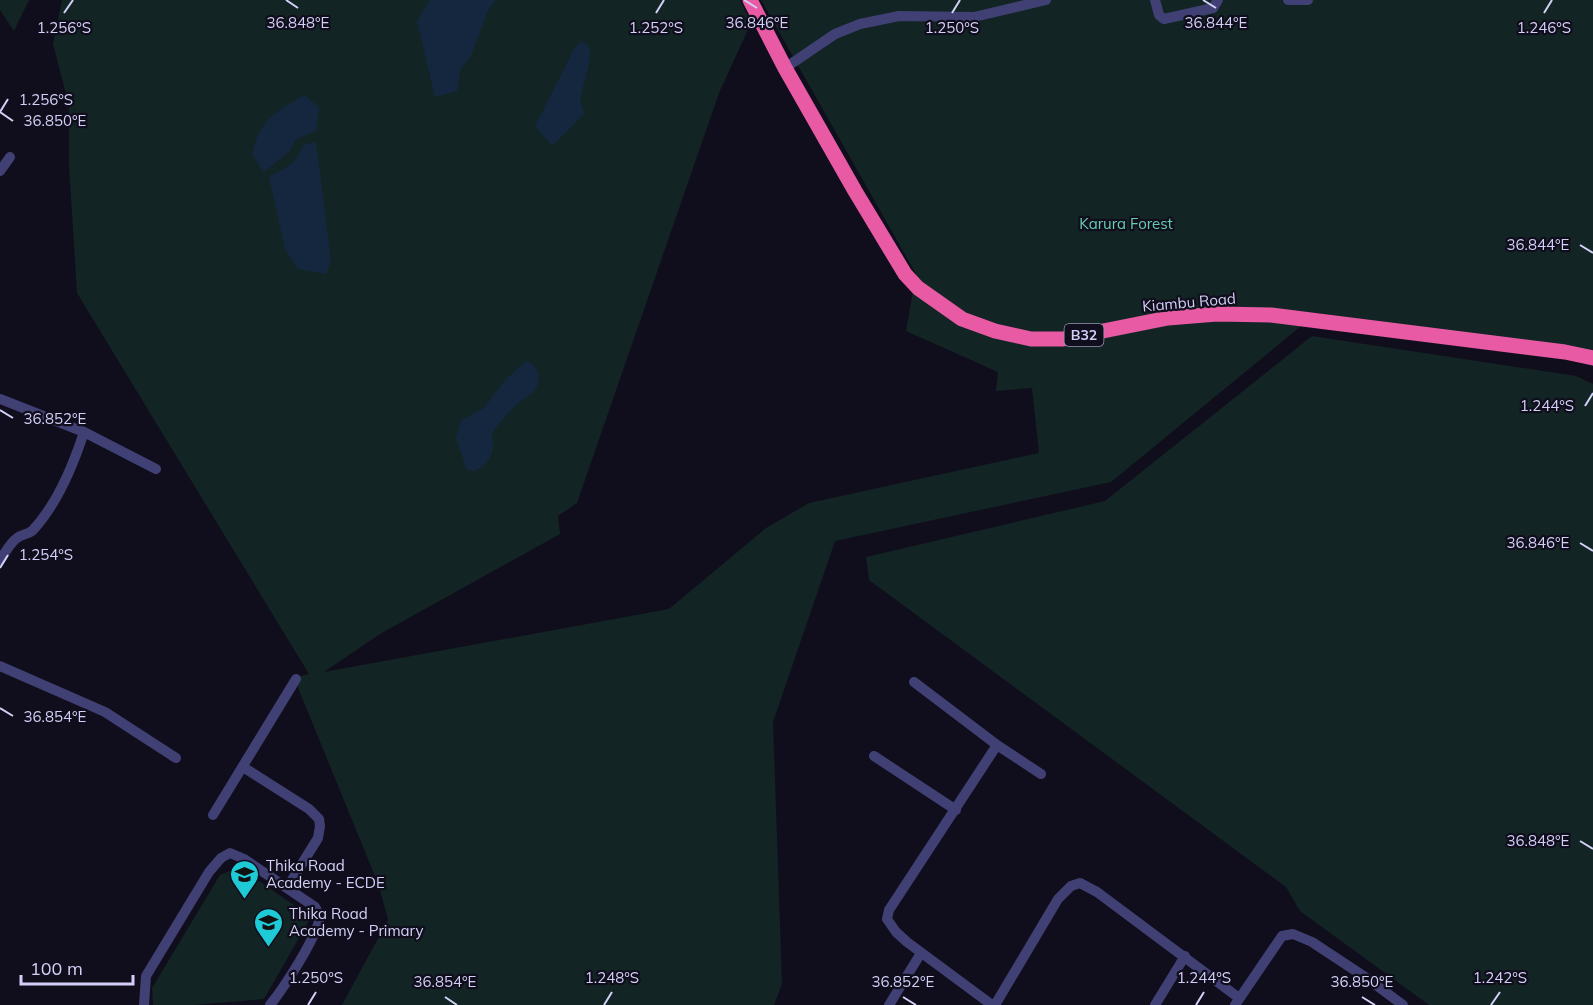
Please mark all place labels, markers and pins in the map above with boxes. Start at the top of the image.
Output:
place label: Thika Road Academy - ECDE [266,856,385,892]
school or university icon: Thika Road Academy - ECDE [229,858,261,900]
place label: Thika Road Academy - Primary [289,904,423,940]
school or university icon: Thika Road Academy - Primary [252,906,284,948]

